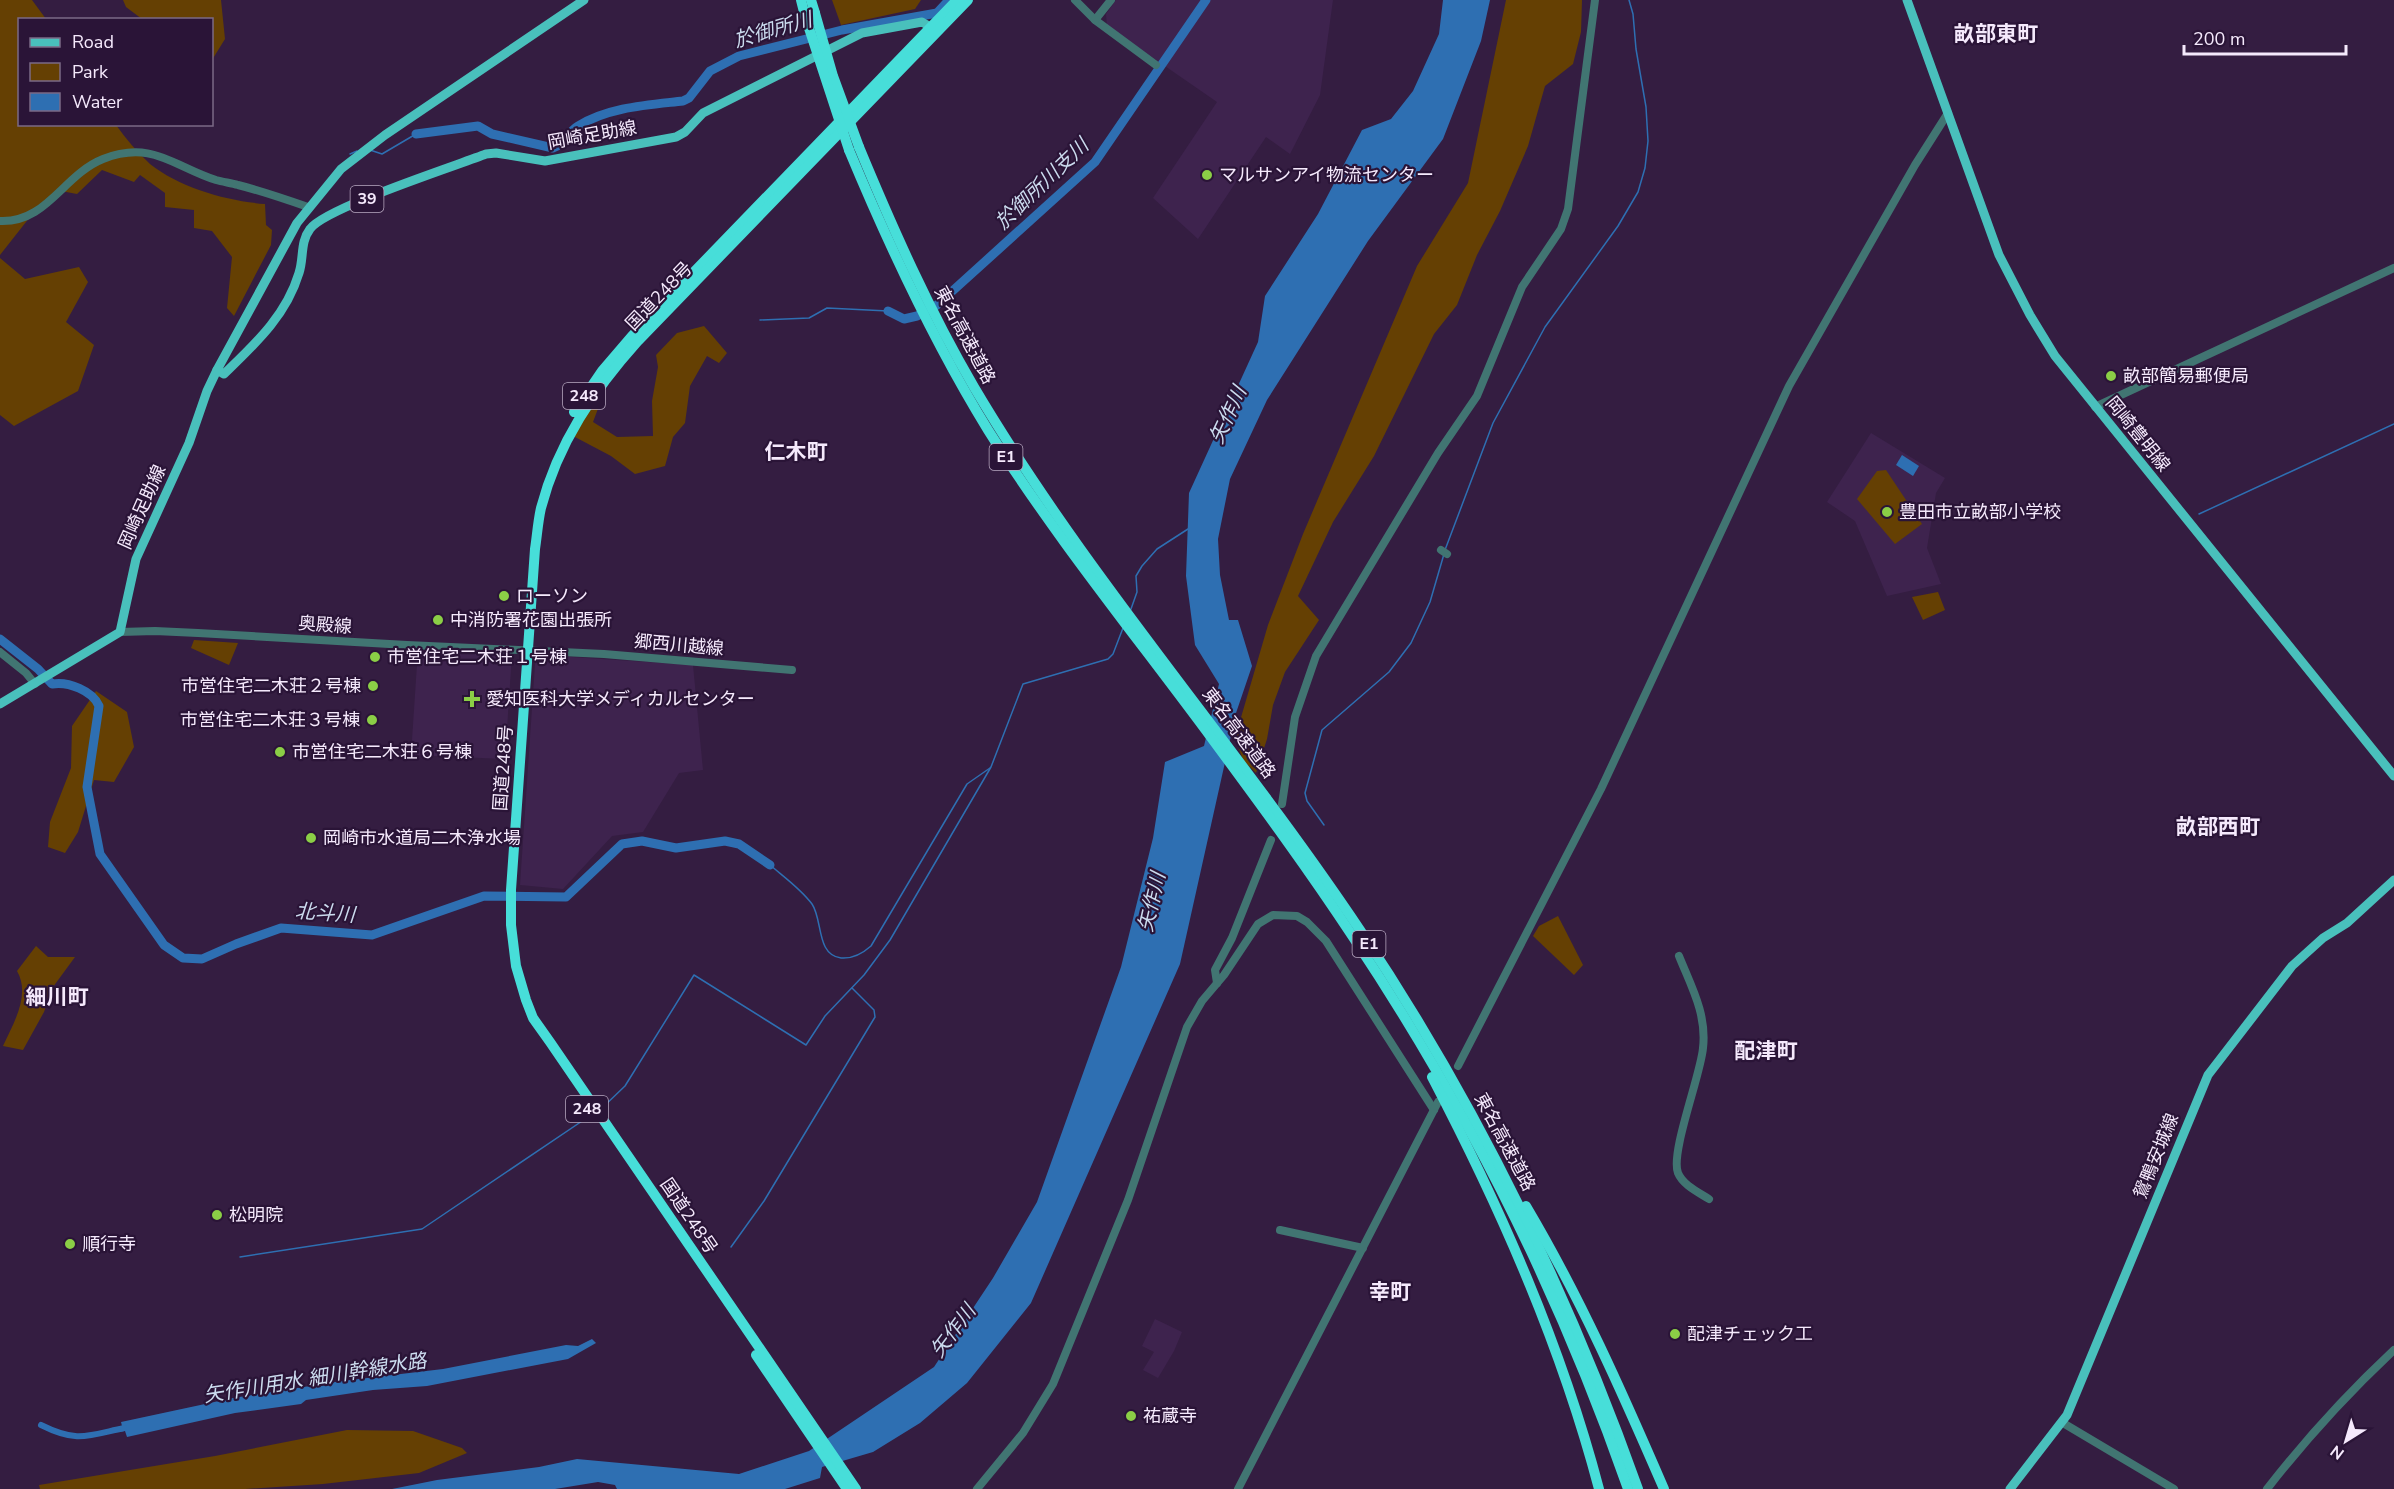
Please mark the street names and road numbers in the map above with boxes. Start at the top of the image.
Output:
street label: 岡崎足助線 [546,115,638,155]
road number: 39 [350,186,384,212]
street label: 国道248号 [620,257,698,335]
street label: 東名高速道路 [929,282,1001,388]
road number: 248 [563,383,605,409]
street label: 岡崎豊明線 [2100,391,2176,477]
road number: E1 [990,444,1022,470]
street label: 岡崎足助線 [113,461,171,553]
street label: 奥殿線 [297,611,353,639]
street label: 郷西川越線 [633,629,725,661]
street label: 東名高速道路 [1197,683,1281,783]
street label: 国道248号 [488,724,518,812]
road number: E1 [1352,931,1386,957]
street label: 東名高速道路 [1469,1089,1541,1195]
road number: 248 [566,1096,608,1122]
street label: 鴛鴨安城線 [2128,1110,2184,1202]
street label: 国道248号 [655,1173,723,1259]

